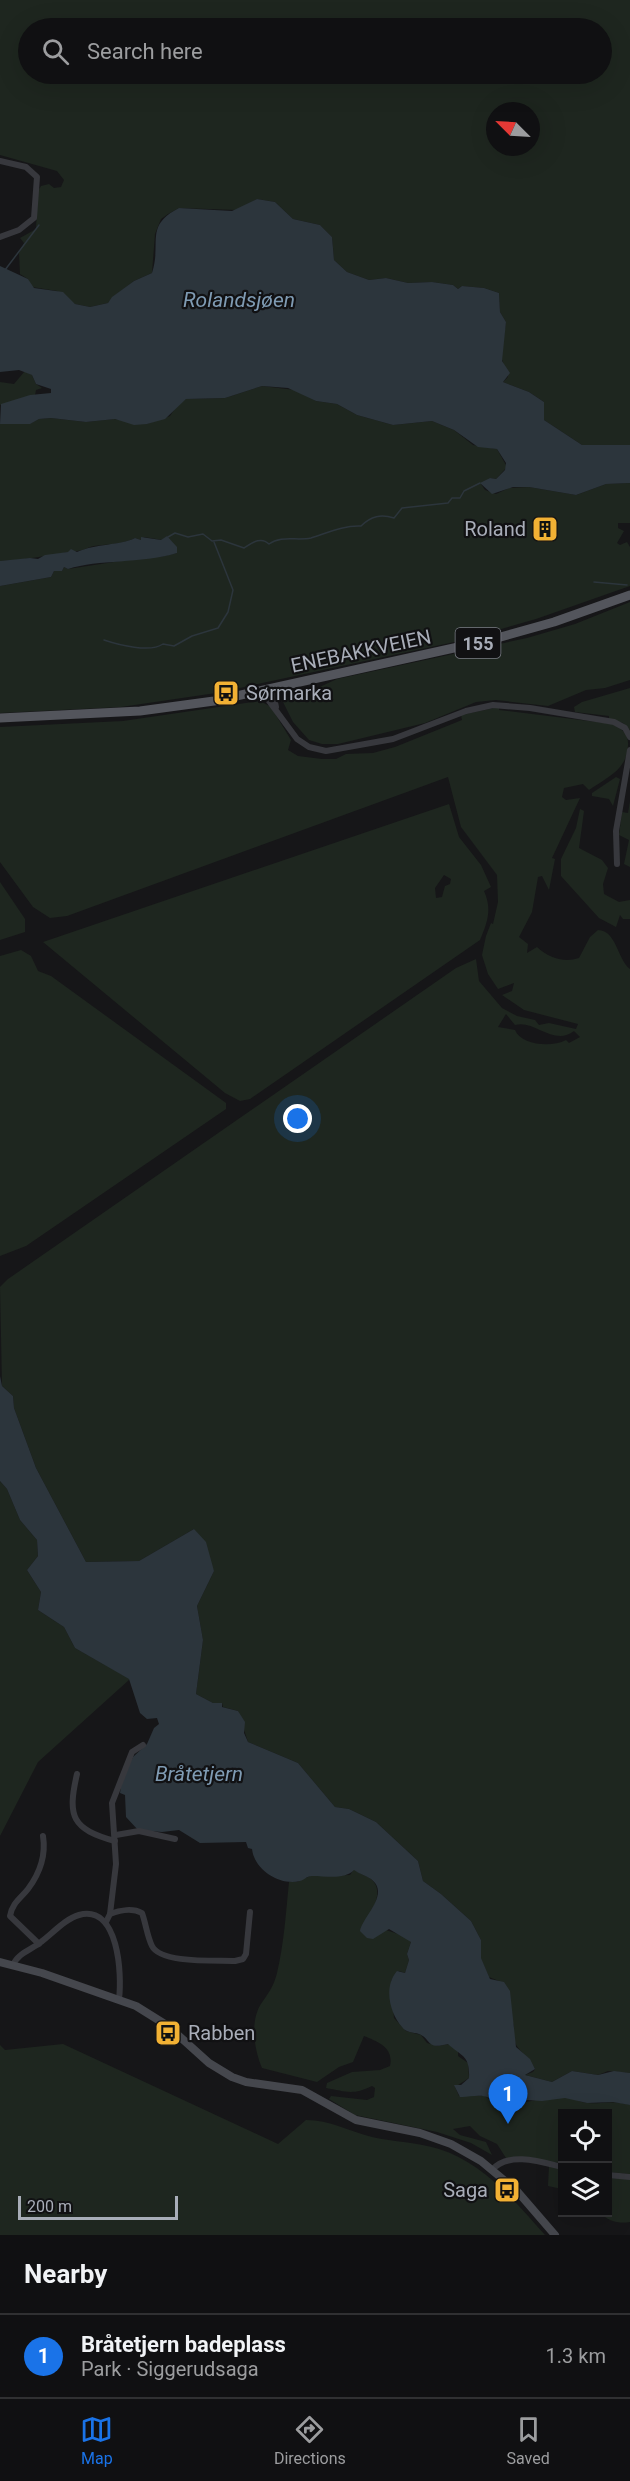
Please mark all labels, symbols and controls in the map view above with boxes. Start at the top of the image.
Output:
search box [18,18,612,84]
icon: search [39,35,72,68]
text: Search here [87,39,203,64]
north arrow [486,102,540,156]
water label: Rolandsjøen [183,288,295,312]
building icon: Roland [530,514,560,544]
place label: Roland [464,517,526,541]
street label: ENEBAKKVEIEN [289,624,433,678]
road number: 155 [456,628,500,658]
bus stop icon: Sørmarka [211,678,241,708]
place label: Sørmarka [246,681,332,705]
your location [283,1104,312,1133]
water label: Bråtetjern [155,1762,243,1786]
bus stop icon: Rabben [153,2018,183,2048]
place label: Rabben [188,2021,255,2045]
pin: 1 [488,2074,528,2124]
map controls [558,2109,612,2217]
button: locate [558,2109,612,2163]
button: layers [558,2163,612,2217]
bus stop icon: Saga [492,2175,522,2205]
place label: Saga [443,2178,488,2202]
scale bar [18,2193,178,2220]
text: 200 m [27,2197,72,2216]
text: Nearby [24,2259,107,2289]
text: Bråtetjern badeplass [81,2332,286,2357]
text: 1 [38,2344,49,2368]
text: 1.3 km [546,2344,606,2368]
text: Park · Siggerudsaga [81,2357,259,2381]
tab: Map [80,2413,113,2468]
tab: Directions [274,2413,346,2468]
tab: Saved [506,2413,550,2468]

